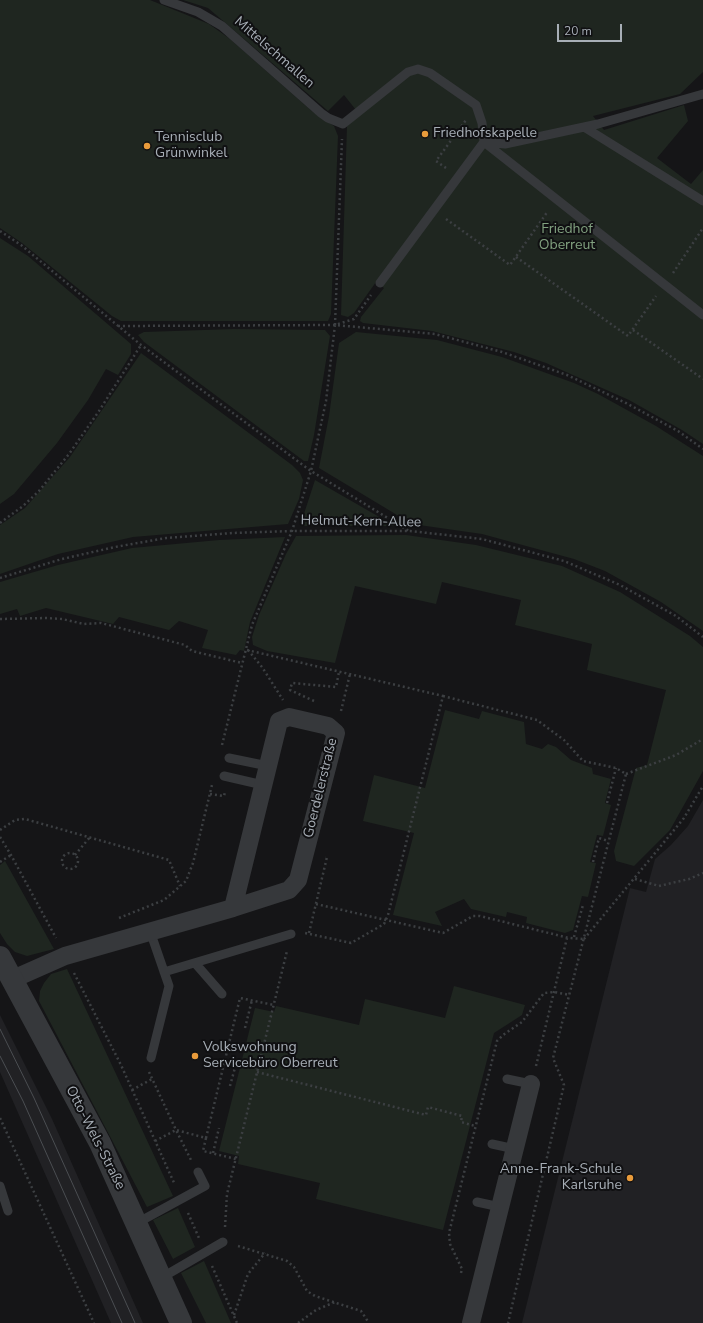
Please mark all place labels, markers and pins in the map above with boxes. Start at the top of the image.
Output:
place label: Friedhofskapelle [433,126,537,142]
marker: Friedhofskapelle [420,129,430,139]
place label: Tennisclub Grünwinkel [155,130,227,162]
marker: Tennisclub Grünwinkel [142,141,152,151]
place label: Volkswohnung Servicebüro Oberreut [203,1040,338,1072]
marker: Volkswohnung Servicebüro Oberreut [190,1051,200,1061]
place label: Anne-Frank-Schule Karlsruhe [500,1162,622,1194]
marker: Anne-Frank-Schule Karlsruhe [625,1173,635,1183]

